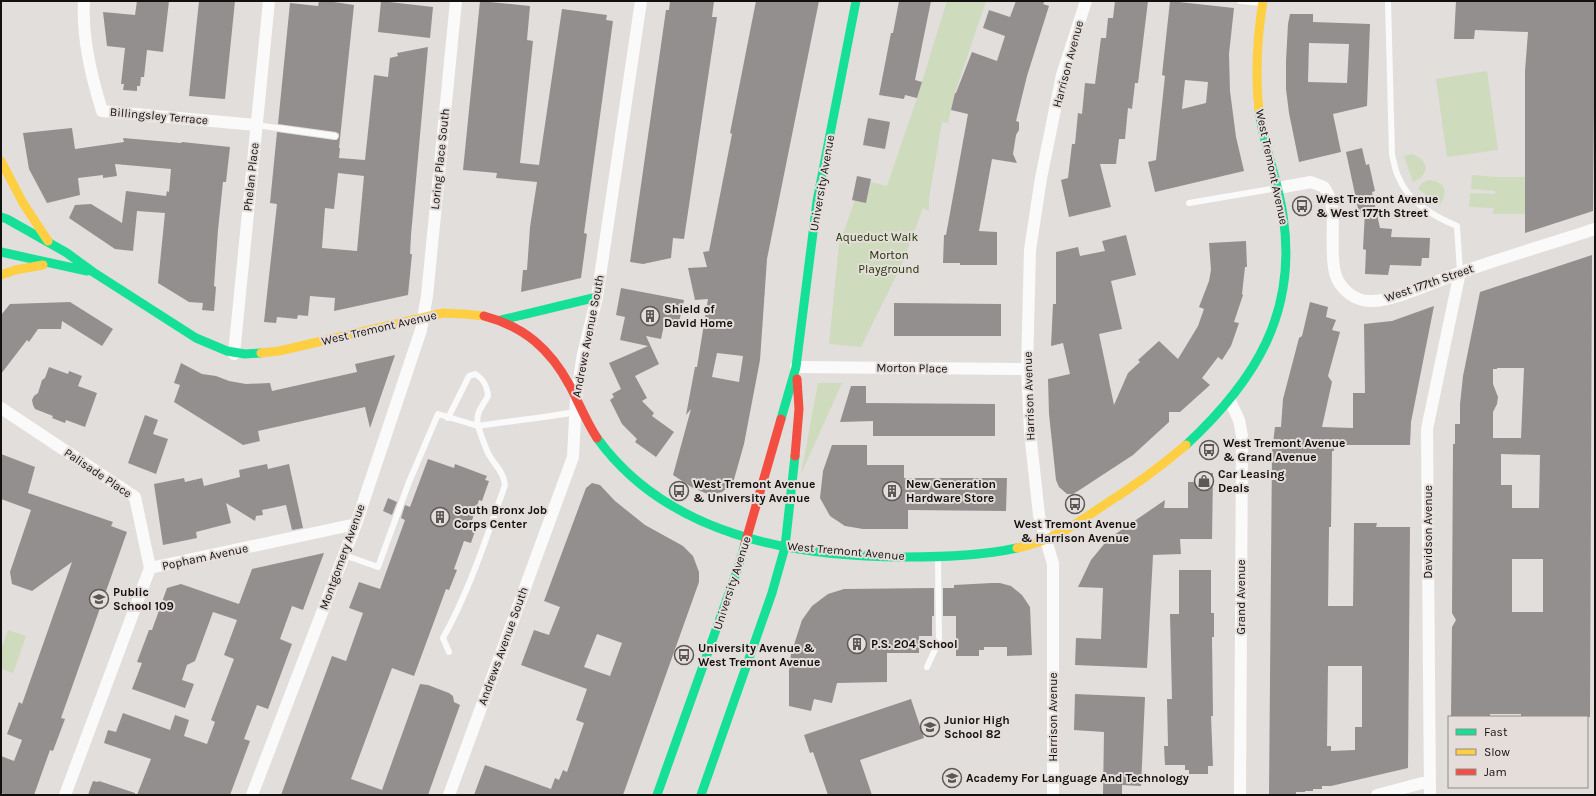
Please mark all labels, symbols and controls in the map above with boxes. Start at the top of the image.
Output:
street label: Harrison Avenue [1050,19,1086,109]
street label: Billingsley Terrace [109,105,209,127]
street label: Loring Place South [428,108,452,210]
street label: West Tremont Avenue [1253,108,1291,226]
street label: University Avenue [807,134,837,232]
street label: Phelan Place [240,142,262,212]
place label: West Tremont Avenue & West 177th Street [1316,192,1438,220]
bus stop icon: West Tremont Avenue & West 177th Street [1291,195,1313,217]
park label: Aqueduct Walk [836,230,918,244]
park label: Morton Playground [858,248,920,276]
street label: West 177th Street [1383,261,1476,305]
street label: Andrews Avenue South [569,273,607,399]
place label: Shield of David Home [664,302,733,330]
building icon: Shield of David Home [639,305,661,327]
street label: West Tremont Avenue [320,308,438,348]
street label: Harrison Avenue [1020,351,1038,441]
street label: Morton Place [876,360,948,376]
place label: West Tremont Avenue & Grand Avenue [1223,436,1345,464]
bus stop icon: West Tremont Avenue & Grand Avenue [1198,439,1220,461]
street label: Palisade Place [62,445,134,501]
place label: Car Leasing Deals [1218,467,1284,495]
shop icon: Car Leasing Deals [1193,470,1215,492]
place label: West Tremont Avenue & University Avenue [693,477,815,505]
place label: New Generation Hardware Store [906,477,996,505]
bus stop icon: West Tremont Avenue & University Avenue [668,480,690,502]
building icon: New Generation Hardware Store [881,480,903,502]
street label: Davidson Avenue [1421,485,1435,579]
bus stop icon: West Tremont Avenue & Harrison Avenue [1064,493,1086,515]
street label: Montgomery Avenue [316,502,368,612]
place label: South Bronx Job Corps Center [454,503,547,531]
building icon: South Bronx Job Corps Center [429,506,451,528]
place label: West Tremont Avenue & Harrison Avenue [1014,517,1136,545]
street label: University Avenue [710,534,754,632]
street label: West Tremont Avenue [787,539,905,563]
street label: Popham Avenue [161,541,249,573]
street label: Grand Avenue [1234,559,1248,635]
place label: Public School 109 [113,585,174,613]
street label: Andrews Avenue South [475,585,531,707]
school or university icon: Public School 109 [88,588,110,610]
building icon: P.S. 204 School [846,633,868,655]
place label: P.S. 204 School [871,637,958,651]
place label: University Avenue & West Tremont Avenue [698,641,820,669]
bus stop icon: University Avenue & West Tremont Avenue [673,644,695,666]
street label: Harrison Avenue [1046,672,1060,762]
place label: Junior High School 82 [944,713,1010,741]
school or university icon: Junior High School 82 [919,716,941,738]
legend [1448,716,1588,788]
text: Fast [1484,725,1508,739]
text: Slow [1484,745,1510,759]
text: Jam [1484,765,1507,779]
school or university icon: Academy For Language And Technology [941,767,963,789]
place label: Academy For Language And Technology [966,771,1189,785]

